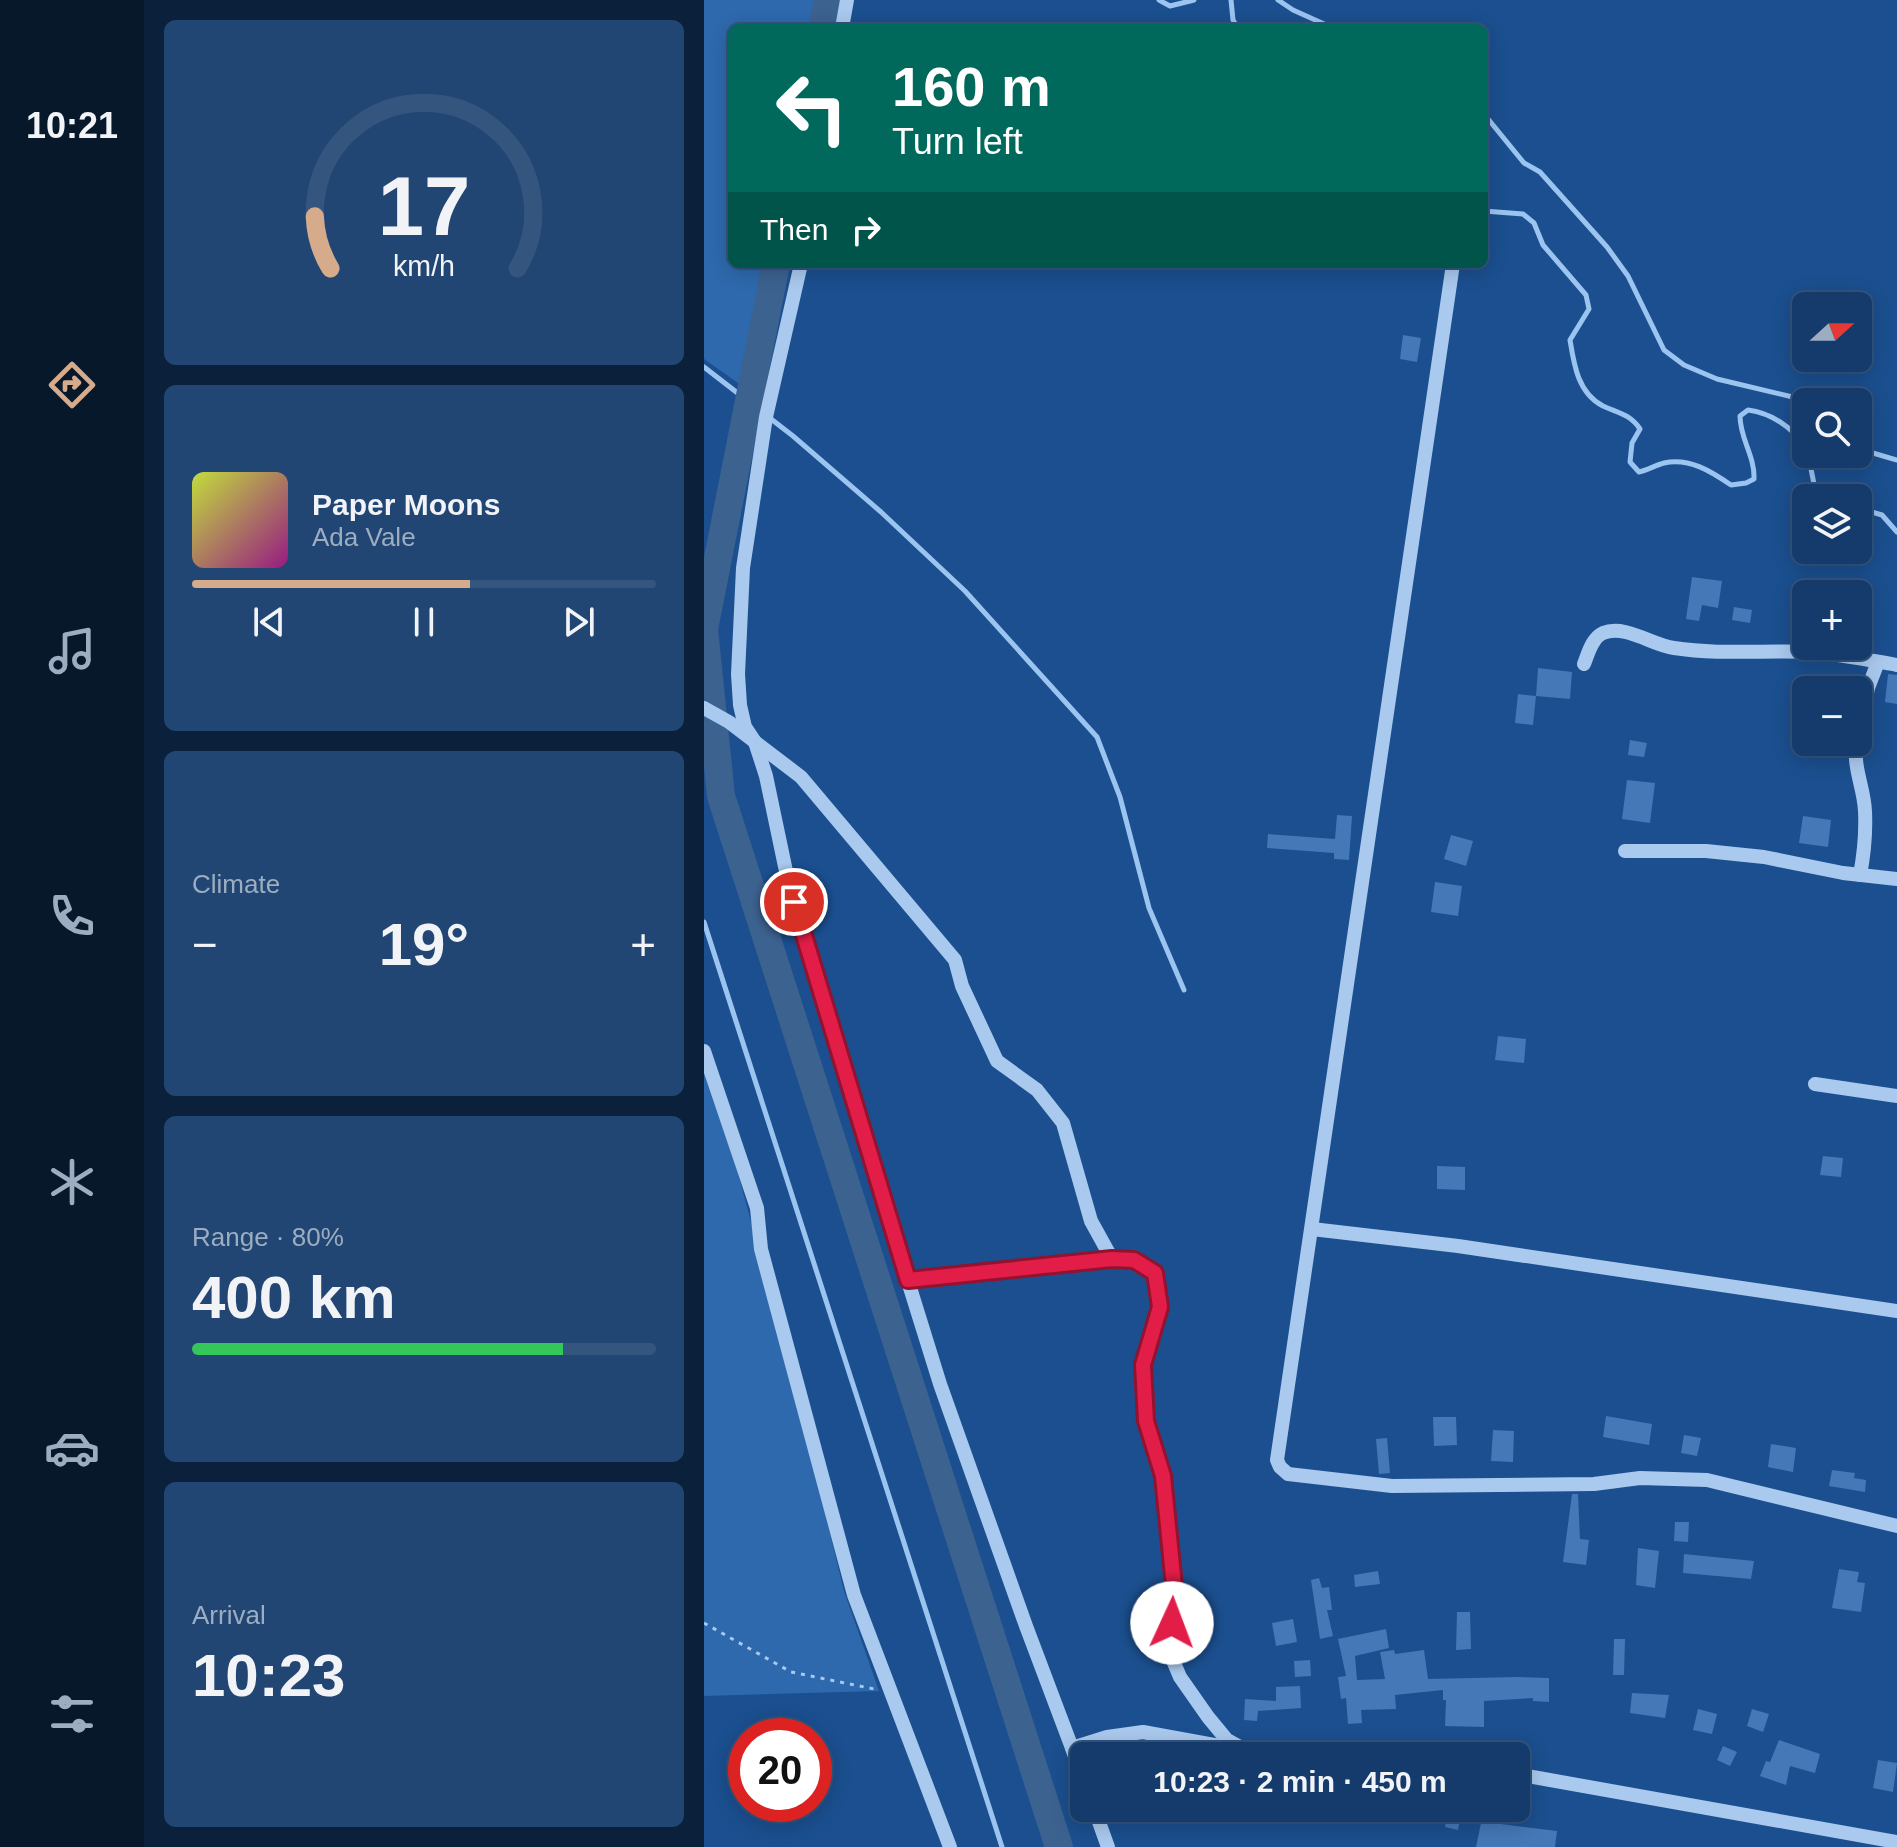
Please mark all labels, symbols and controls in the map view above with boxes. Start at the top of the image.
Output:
text: 160 m [892,55,1051,118]
icon: left [760,56,864,160]
text: 10:21 [26,105,118,146]
text: Turn left [892,121,1023,162]
text: 17 [378,159,470,252]
icon: right [844,208,888,252]
text: Then [760,213,828,246]
text: km/h [393,250,455,282]
north arrow [1792,292,1872,372]
map controls [1792,292,1872,756]
icon: directions [44,357,100,413]
button: search [1792,388,1872,468]
button: layers [1792,484,1872,564]
text: Paper Moons [312,488,500,521]
text: Ada Vale [312,522,416,552]
button: + [1792,580,1872,660]
icon: previous [247,600,291,644]
icon: pause [402,600,446,644]
icon: next [557,600,601,644]
icon: music [44,623,100,679]
button: − [1792,676,1872,756]
pin [760,868,828,936]
text: Climate [192,869,280,899]
icon: arrive [772,880,816,924]
icon: phone [44,888,100,944]
text: 19° [379,911,469,978]
text: − [192,920,218,969]
text: + [630,920,656,969]
icon: climate [44,1154,100,1210]
text: Range · 80% [192,1222,344,1252]
text: 400 km [192,1264,396,1331]
icon: car [44,1420,100,1476]
position arrow [1130,1581,1214,1665]
text: Arrival [192,1600,266,1630]
text: 10:23 [192,1642,345,1709]
icon: filters [44,1686,100,1742]
speed limit sign: 20 [728,1718,832,1822]
text: 10:23 · 2 min · 450 m [1153,1765,1447,1798]

